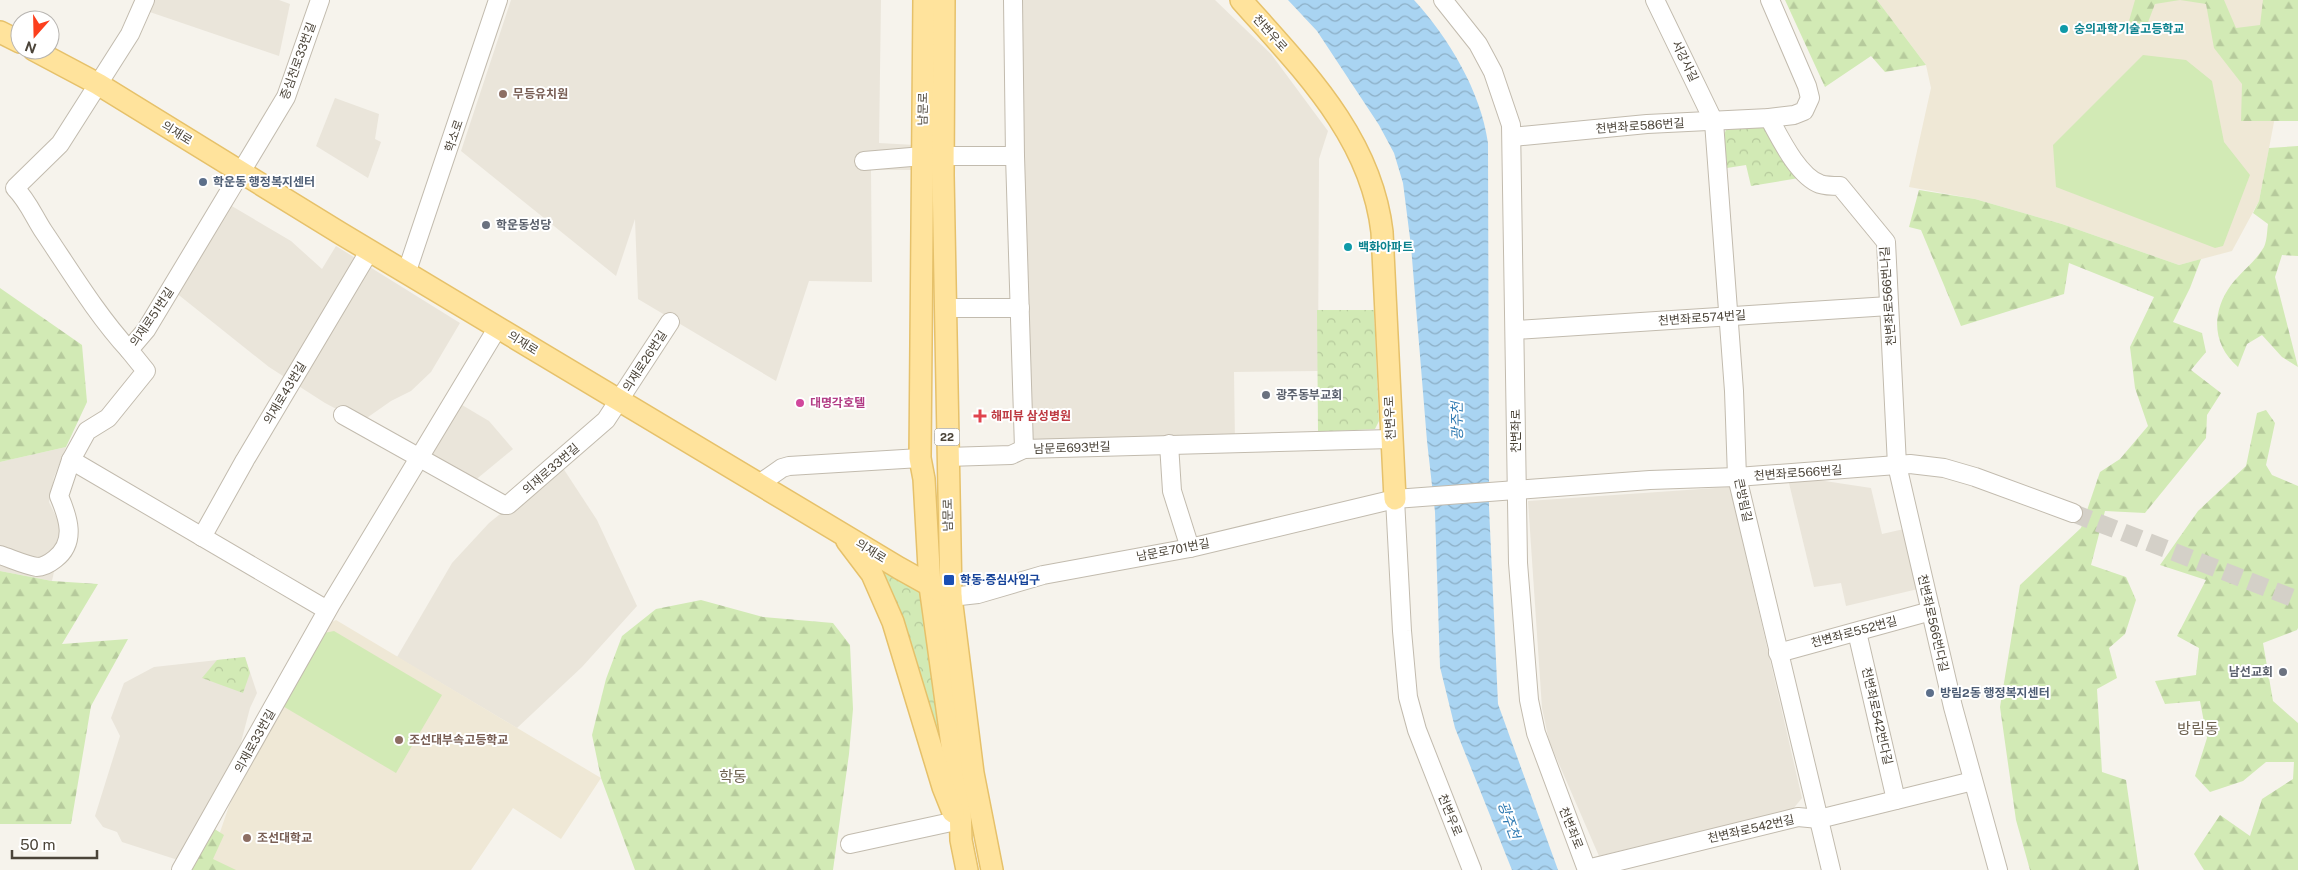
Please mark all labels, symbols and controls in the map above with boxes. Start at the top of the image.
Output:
north arrow [10,10,60,60]
street label: 천변우로 [1250,12,1290,54]
street label: 증심천로33번길 [278,20,318,102]
place label: 숭의과학기술고등학교 [2074,22,2184,36]
marker: 숭의과학기술고등학교 [2058,23,2070,35]
text: N [23,38,38,57]
street label: 서강사길 [1669,38,1701,84]
place label: 무등유치원 [513,87,568,101]
marker: 무등유치원 [497,88,509,100]
street label: 남문로 [916,92,930,126]
street label: 천변좌로586번길 [1595,116,1685,136]
street label: 의재로 [159,118,195,148]
street label: 학소로 [442,118,466,154]
place label: 학운동 행정복지센터 [213,175,315,189]
marker: 학운동 행정복지센터 [197,176,209,188]
place label: 학운동성당 [496,218,551,232]
marker: 학운동성당 [480,219,492,231]
place label: 백화아파트 [1358,240,1413,254]
marker: 백화아파트 [1342,241,1354,253]
street label: 천변좌로566번나길 [1878,246,1898,346]
street label: 의재로51번길 [127,285,177,349]
street label: 천변좌로574번길 [1657,308,1747,328]
street label: 의재로 [505,328,541,358]
street label: 의재로26번길 [620,328,670,394]
street label: 의재로43번길 [261,359,309,427]
place label: 광주동부교회 [1276,388,1342,402]
marker: 광주동부교회 [1260,389,1272,401]
place label: 대명각호텔 [810,396,865,410]
street label: 천변우로 [1382,396,1398,440]
marker: 대명각호텔 [794,397,806,409]
water label: 광주천 [1449,400,1465,440]
marker: 해피뷰 삼성병원 [973,409,987,423]
place label: 해피뷰 삼성병원 [991,409,1071,423]
street label: 천변좌로 [1509,409,1523,453]
road number: 22 [934,428,960,446]
street label: 남문로693번길 [1033,440,1111,456]
street label: 의재로33번길 [520,441,582,497]
street label: 천변좌로566번길 [1753,463,1843,483]
street label: 큰방림길 [1732,477,1754,523]
street label: 남문로 [941,498,955,532]
street label: 의재로 [853,536,889,566]
street label: 남문로701번길 [1135,536,1211,564]
marker: 학동·증심사입구 [942,573,956,587]
place label: 학동·증심사입구 [960,573,1040,587]
street label: 천변좌로566번다길 [1915,573,1951,673]
street label: 천변좌로552번길 [1809,614,1899,650]
place label: 남선교회 [2229,665,2273,679]
street label: 천변좌로542번다길 [1859,666,1895,766]
marker: 남선교회 [2277,666,2289,678]
place label: 방림2동 행정복지센터 [1940,686,2050,700]
marker: 방림2동 행정복지센터 [1924,687,1936,699]
street label: 의재로33번길 [232,707,278,775]
district label: 방림동 [2177,720,2219,737]
place label: 조선대부속고등학교 [409,733,508,747]
marker: 조선대부속고등학교 [393,734,405,746]
district label: 학동 [719,768,747,785]
street label: 천변우로 [1435,792,1465,838]
water label: 광주천 [1495,799,1524,842]
street label: 천변좌로 [1556,805,1586,851]
street label: 천변좌로542번길 [1706,812,1796,846]
scale bar [12,828,98,860]
place label: 조선대학교 [257,831,312,845]
marker: 조선대학교 [241,832,253,844]
text: 50 m [20,836,55,853]

